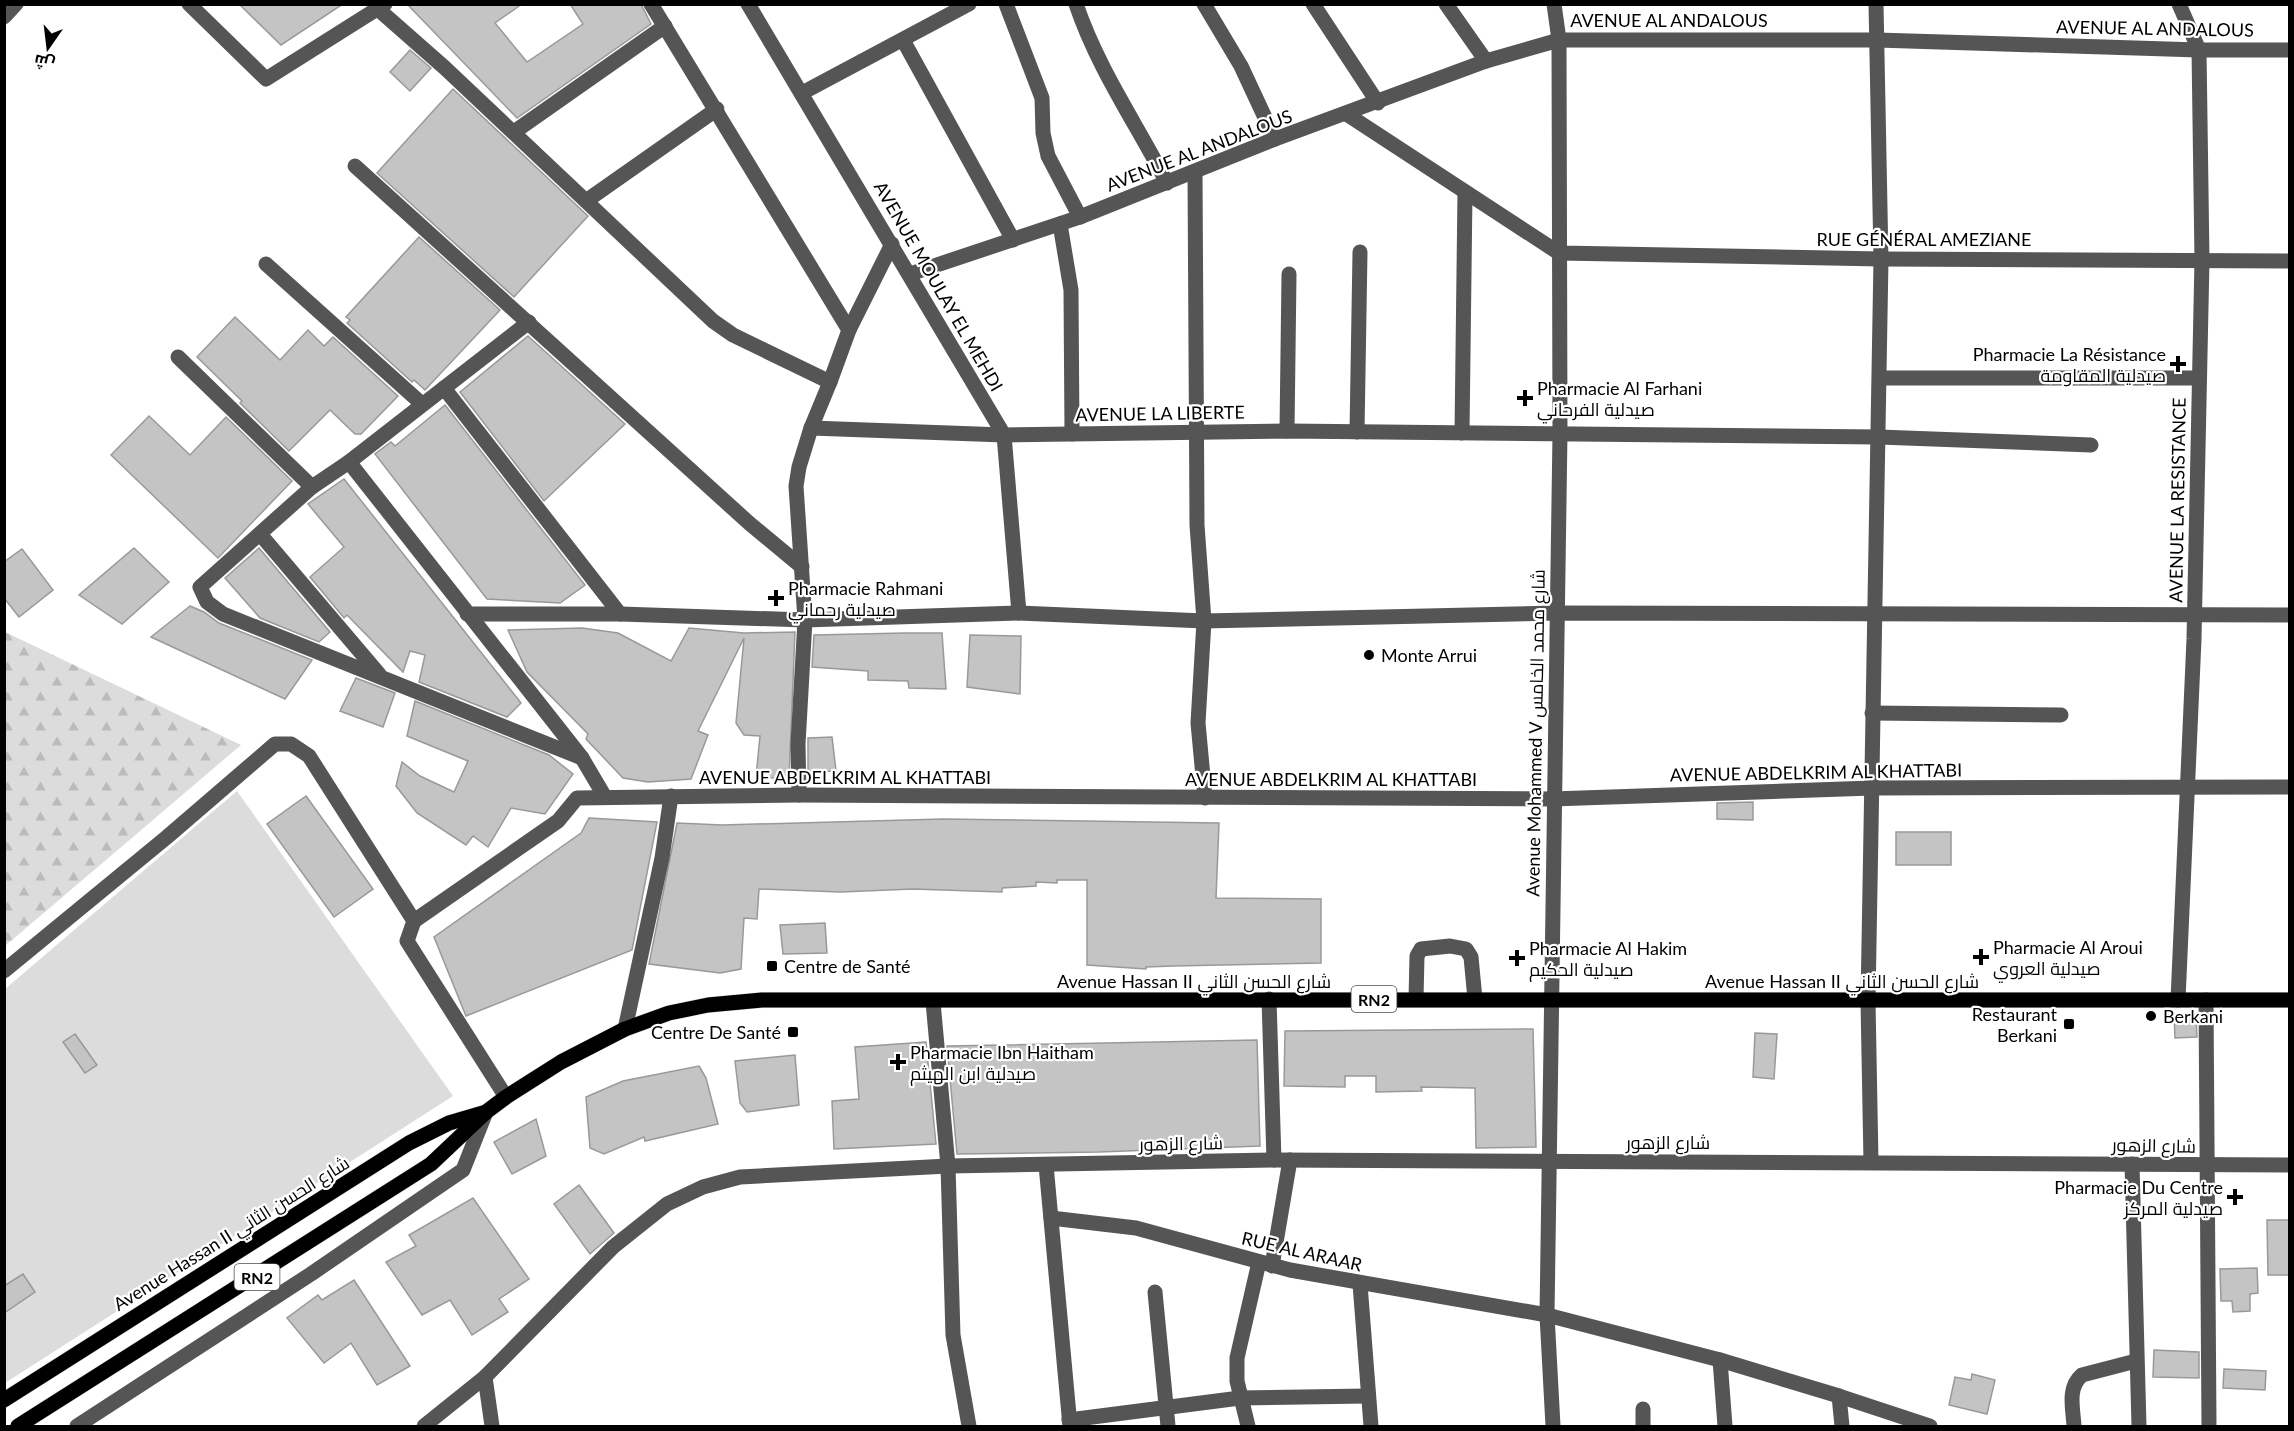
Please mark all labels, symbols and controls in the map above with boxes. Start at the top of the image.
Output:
street label: AVENUE AL ANDALOUS [1570,9,1768,31]
street label: AVENUE AL ANDALOUS [2056,15,2254,41]
north arrow [18,18,78,78]
text: ش [32,50,57,75]
street label: AVENUE AL ANDALOUS [1103,104,1295,196]
street label: AVENUE MOULAY EL MEHDI [870,177,1008,395]
street label: RUE GÉNÉRAL AMEZIANE [1817,228,2031,250]
place label: Pharmacie La Résistance صيدلية المقاومة [1973,343,2166,387]
marker: Pharmacie La Résistance صيدلية المقاومة [2171,357,2185,371]
place label: Pharmacie Al Farhani صيدلية الفرحاني [1537,377,1702,424]
marker: Pharmacie Al Farhani صيدلية الفرحاني [1518,391,1532,405]
street label: AVENUE LA RESISTANCE [2164,397,2190,603]
street label: AVENUE LA LIBERTE [1075,401,1245,425]
street label: Avenue Mohammed V شارع محمد الخامس [1521,569,1551,897]
place label: Pharmacie Rahmani صيدلية رحماني [788,577,943,624]
marker: Pharmacie Rahmani صيدلية رحماني [769,591,783,605]
place label: Monte Arrui [1381,644,1477,666]
marker: Monte Arrui [1362,648,1376,662]
street label: AVENUE ABDELKRIM AL KHATTABI [1670,758,1962,786]
street label: AVENUE ABDELKRIM AL KHATTABI [699,766,991,788]
street label: AVENUE ABDELKRIM AL KHATTABI [1185,768,1477,790]
place label: Pharmacie Al Aroui صيدلية العروي [1993,936,2143,983]
place label: Pharmacie Al Hakim صيدلية الحكيم [1529,937,1687,982]
marker: Pharmacie Al Aroui صيدلية العروي [1974,950,1988,964]
marker: Pharmacie Al Hakim صيدلية الحكيم [1510,951,1524,965]
place label: Centre de Santé [784,955,911,977]
marker: Centre de Santé [765,959,779,973]
street label: Avenue Hassan II شارع الحسن الثاني [1057,970,1331,996]
street label: Avenue Hassan II شارع الحسن الثاني [1705,970,1979,996]
road number: RN2 [1352,986,1396,1012]
place label: Restaurant Berkani [1972,1003,2058,1046]
place label: Berkani [2163,1005,2223,1027]
marker: Berkani [2144,1009,2158,1023]
marker: Restaurant Berkani [2062,1017,2076,1031]
place label: Centre De Santé [651,1021,781,1043]
marker: Centre De Santé [786,1025,800,1039]
place label: Pharmacie Ibn Haitham صيدلية ابن الهيثم [910,1041,1094,1086]
marker: Pharmacie Ibn Haitham صيدلية ابن الهيثم [891,1055,905,1069]
street label: شارع الزهور [1138,1131,1223,1157]
street label: شارع الزهور [1625,1131,1710,1155]
street label: شارع الزهور [2111,1133,2196,1159]
street label: Avenue Hassan II شارع الحسن الثاني [109,1151,355,1318]
place label: Pharmacie Du Centre صيدلية المركز [2054,1176,2223,1220]
marker: Pharmacie Du Centre صيدلية المركز [2228,1190,2242,1204]
street label: RUE AL ARAAR [1240,1226,1365,1276]
road number: RN2 [234,1264,280,1290]

